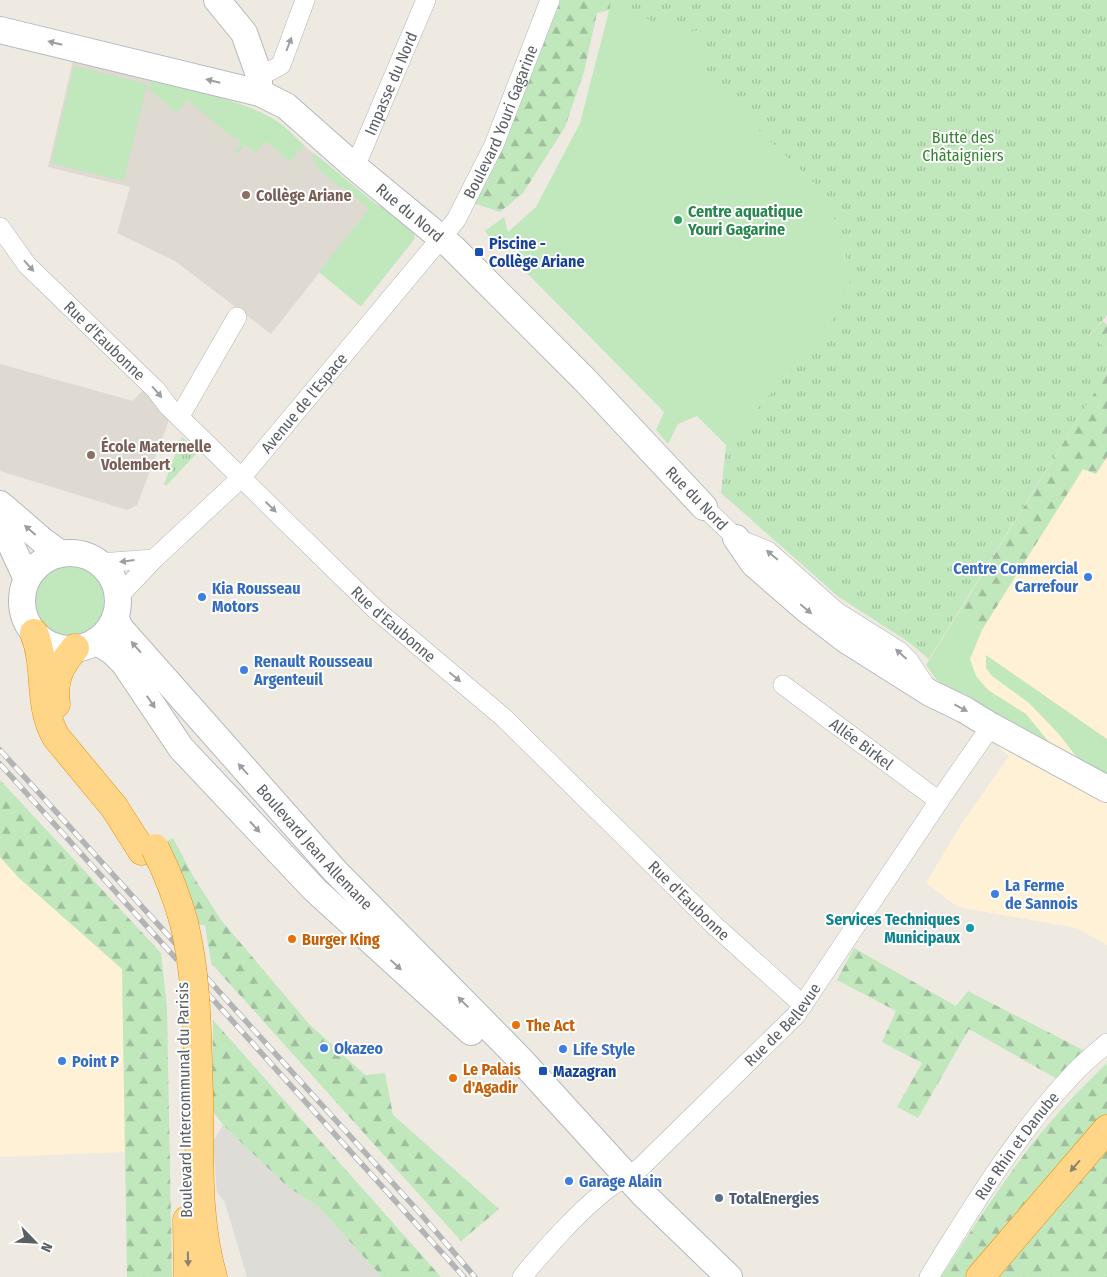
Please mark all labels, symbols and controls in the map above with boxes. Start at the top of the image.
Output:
street label: Impasse du Nord [361,29,421,138]
one-way arrow [285,36,293,51]
one-way arrow [48,39,63,47]
street label: Boulevard Youri Gagarine [459,42,542,202]
one-way arrow [206,77,221,85]
park label: Butte des Châtaigniers [922,128,1004,165]
street label: Rue du Nord [372,180,447,246]
place label: Collège Ariane [256,186,352,205]
marker: Collège Ariane [240,189,252,201]
place label: Centre aquatique Youri Gagarine [687,202,803,239]
marker: Centre aquatique Youri Gagarine [672,214,684,226]
place label: Piscine - Collège Ariane [489,234,585,271]
marker: Piscine - Collège Ariane [473,246,485,258]
one-way arrow [23,259,34,272]
street label: Rue d'Eaubonne [60,297,149,384]
street label: Avenue de l'Espace [257,349,351,457]
one-way arrow [151,385,163,397]
place label: École Maternelle Volembert [100,436,211,474]
marker: École Maternelle Volembert [85,449,97,461]
street label: Rue du Nord [662,463,732,534]
one-way arrow [265,501,277,513]
one-way arrow [23,524,36,535]
one-way arrow [767,549,779,561]
one-way arrow [119,557,135,565]
place label: Centre Commercial Carrefour [953,559,1079,596]
marker: Centre Commercial Carrefour [1082,571,1094,583]
place label: Kia Rousseau Motors [212,579,300,616]
street label: Rue d'Eaubonne [347,582,440,666]
marker: Kia Rousseau Motors [196,591,208,603]
one-way arrow [800,604,813,615]
one-way arrow [131,641,142,654]
one-way arrow [894,648,907,659]
place label: Renault Rousseau Argenteuil [253,652,373,689]
marker: Renault Rousseau Argenteuil [238,664,250,676]
one-way arrow [448,671,461,682]
one-way arrow [146,696,156,709]
one-way arrow [954,704,968,712]
street label: Allée Birkel [826,714,897,774]
one-way arrow [238,763,249,776]
street label: Boulevard Jean Allemane [253,780,377,914]
one-way arrow [249,820,261,832]
street label: Rue d'Eaubonne [644,857,733,945]
place label: La Ferme de Sannois [1005,876,1078,913]
marker: La Ferme de Sannois [989,888,1001,900]
place label: Services Techniques Municipaux [826,910,960,947]
marker: Services Techniques Municipaux [964,922,976,934]
place label: Burger King [302,930,380,949]
marker: Burger King [286,933,298,945]
one-way arrow [390,959,402,971]
street label: Rue de Bellevue [741,980,825,1070]
street label: Boulevard Intercommunal du Parisis [173,982,196,1218]
one-way arrow [457,996,469,1008]
place label: The Act [526,1016,575,1035]
marker: The Act [510,1019,522,1031]
place label: Okazeo [334,1039,384,1058]
place label: Life Style [573,1040,635,1059]
marker: Okazeo [318,1042,330,1054]
marker: Life Style [557,1043,569,1055]
place label: Point P [72,1052,119,1071]
marker: Point P [56,1055,68,1067]
place label: Le Palais d'Agadir [463,1060,521,1097]
place label: Mazagran [553,1062,616,1081]
marker: Mazagran [537,1065,549,1077]
marker: Le Palais d'Agadir [447,1072,459,1084]
street label: Rue Rhin et Danube [971,1088,1063,1203]
one-way arrow [1069,1160,1081,1172]
place label: Garage Alain [579,1172,662,1191]
marker: Garage Alain [563,1175,575,1187]
place label: TotalEnergies [729,1189,819,1208]
marker: TotalEnergies [713,1192,725,1204]
north arrow [10,1217,60,1267]
text: N [37,1240,56,1254]
one-way arrow [184,1251,192,1267]

